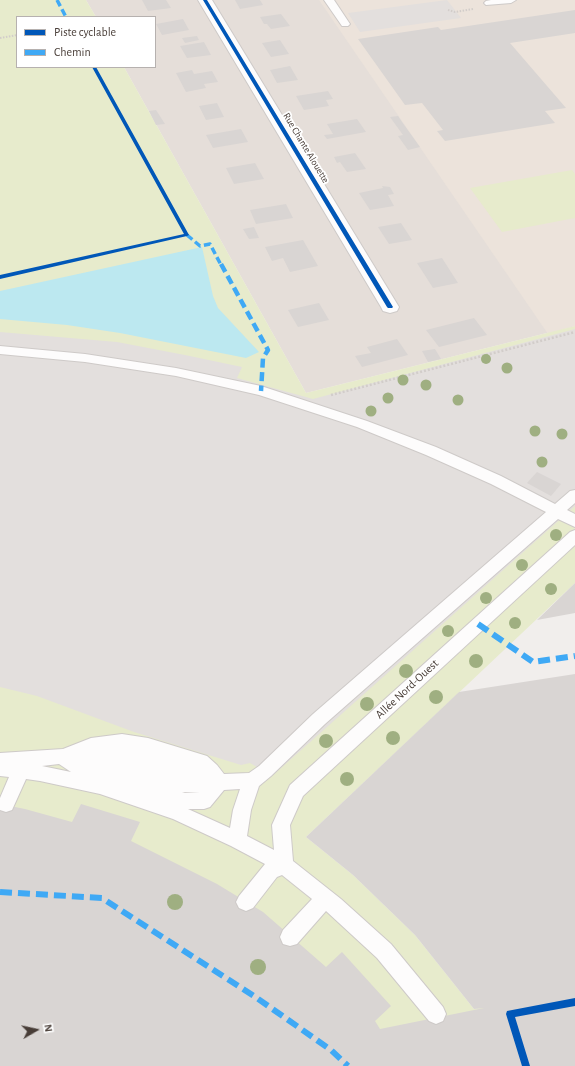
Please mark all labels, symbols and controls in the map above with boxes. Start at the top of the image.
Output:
legend [16,16,156,68]
text: Piste cyclable [54,26,116,38]
text: Chemin [54,46,91,58]
street label: Rue Chante Alouette [280,111,332,185]
street label: Allée Nord-Ouest [372,656,442,722]
north arrow [16,1010,56,1050]
text: N [42,1023,54,1033]

